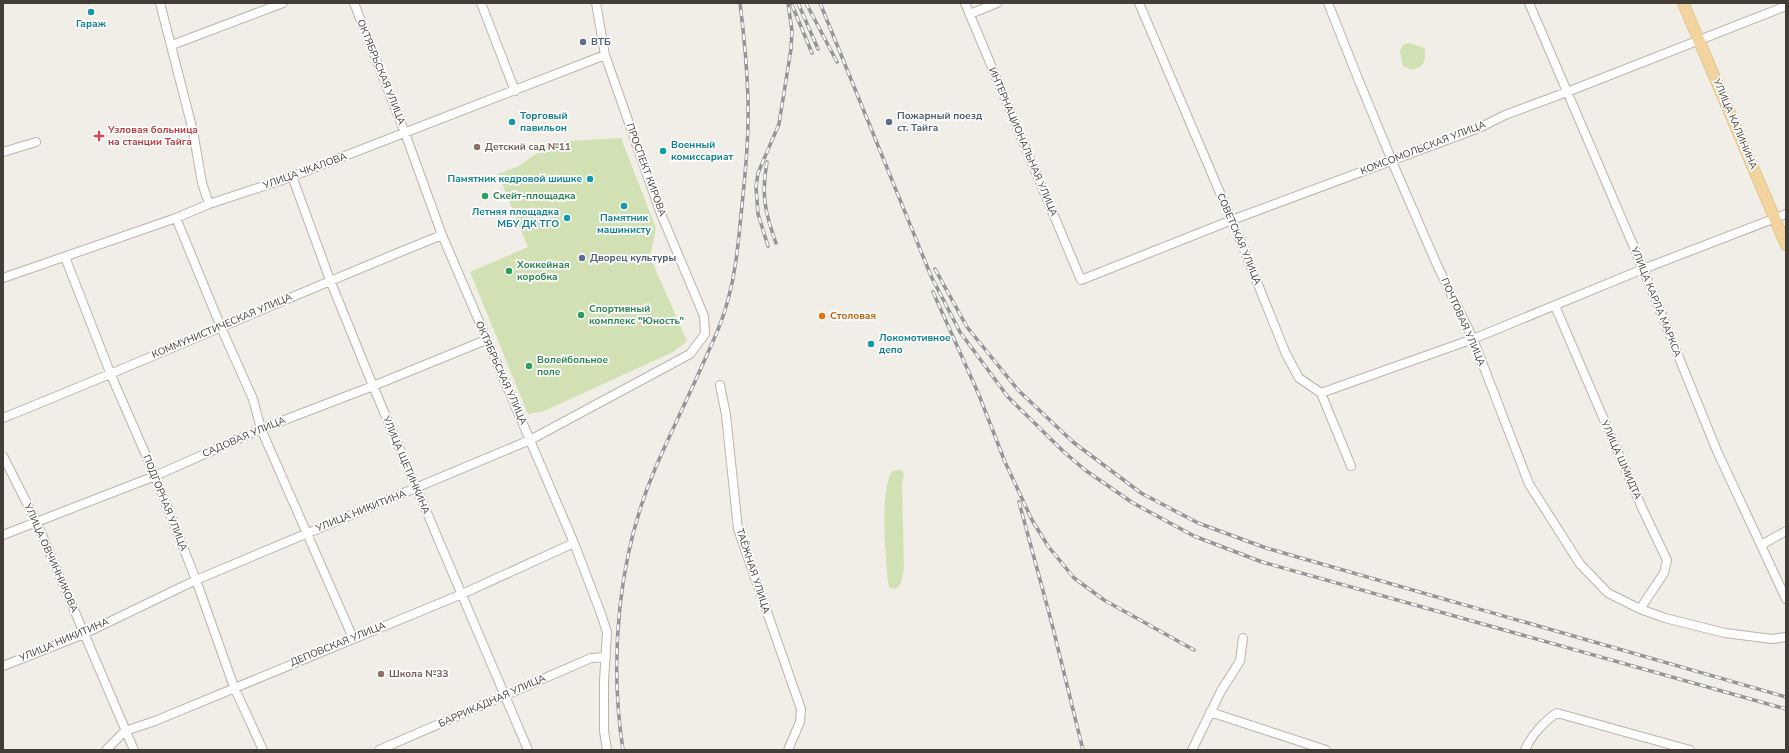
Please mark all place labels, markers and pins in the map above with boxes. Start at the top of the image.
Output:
marker: Гараж [86,7,96,17]
place label: Гараж [76,17,107,31]
place label: ВТБ [591,35,611,49]
marker: ВТБ [578,37,588,47]
place label: Торговый павильон [520,109,567,135]
place label: Пожарный поезд ст. Тайга [897,109,982,135]
marker: Торговый павильон [507,117,517,127]
marker: Пожарный поезд ст. Тайга [884,117,894,127]
place label: Узловая больница на станции Тайга [107,123,198,149]
marker: Узловая больница на станции Тайга [93,130,105,142]
place label: Военный комиссариат [671,138,734,164]
place label: Детский сад №11 [485,140,571,154]
marker: Детский сад №11 [472,142,482,152]
marker: Военный комиссариат [658,146,668,156]
place label: Памятник кедровой шишке [448,172,582,186]
marker: Памятник кедровой шишке [585,174,595,184]
place label: Скейт-площадка [493,189,576,203]
marker: Скейт-площадка [480,191,490,201]
marker: Памятник машинисту [619,201,629,211]
place label: Летняя площадка МБУ ДК ТГО [472,205,559,231]
place label: Памятник машинисту [597,211,652,237]
marker: Летняя площадка МБУ ДК ТГО [562,213,572,223]
place label: Дворец культуры [590,251,676,265]
marker: Дворец культуры [577,253,587,263]
place label: Хоккейная коробка [516,258,570,284]
marker: Хоккейная коробка [504,266,514,276]
place label: Спортивный комплекс "Юность" [589,302,684,328]
place label: Столовая [830,309,876,323]
marker: Спортивный комплекс "Юность" [576,310,586,320]
marker: Столовая [817,311,827,321]
place label: Локомотивное депо [879,331,951,357]
marker: Локомотивное депо [866,339,876,349]
place label: Волейбольное поле [537,353,608,379]
marker: Волейбольное поле [524,361,534,371]
place label: Школа №33 [389,667,448,681]
marker: Школа №33 [376,669,386,679]

